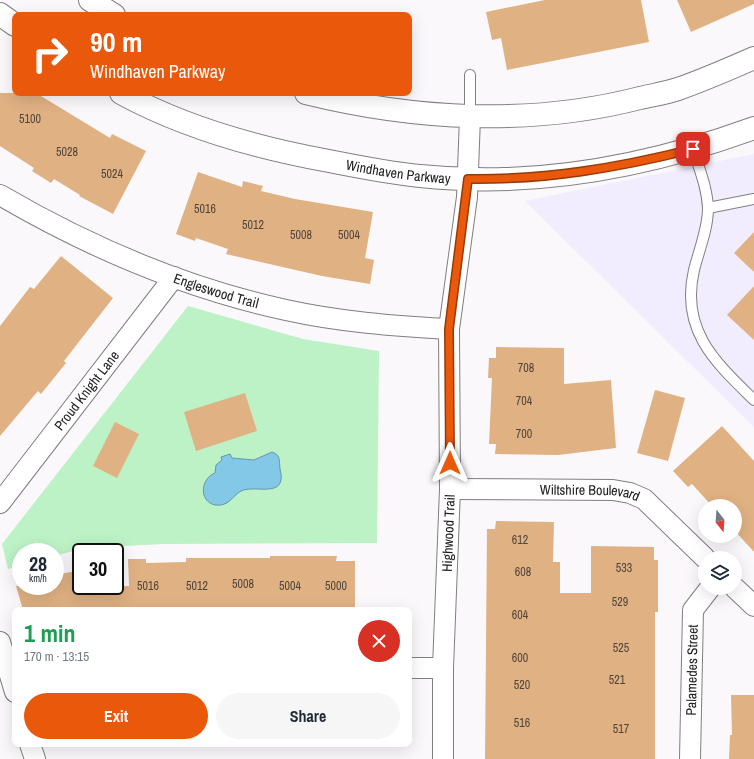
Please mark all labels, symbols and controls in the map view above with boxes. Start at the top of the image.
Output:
text: 90 m [90,23,142,61]
icon: right [24,28,76,80]
text: Windhaven Parkway [90,59,225,84]
house number: 5100 [19,111,41,127]
pin [676,132,710,166]
icon: arrive [682,138,704,160]
house number: 5028 [56,144,78,160]
street label: Windhaven Parkway [344,156,451,187]
house number: 5024 [101,166,123,182]
house number: 5016 [194,201,216,217]
house number: 5012 [242,217,264,233]
house number: 5008 [290,227,312,243]
house number: 5004 [338,227,360,243]
street label: Engleswood Trail [171,269,261,312]
street label: Proud Knight Lane [50,347,123,434]
house number: 708 [518,360,534,376]
house number: 704 [516,393,533,409]
house number: 700 [516,426,532,442]
position arrow [429,442,471,484]
street label: Wiltshire Boulevard [540,481,643,505]
street label: Highwood Trail [438,494,459,572]
north arrow [698,499,742,543]
map controls [698,499,742,595]
house number: 612 [512,532,528,548]
speed limit sign: 30 [72,543,124,595]
text: 28 [29,550,47,577]
button: layers [698,551,742,595]
house number: 533 [616,560,632,576]
house number: 608 [515,564,531,580]
text: km/h [29,572,47,585]
house number: 5008 [232,576,254,592]
house number: 5016 [137,578,159,594]
house number: 5012 [186,578,208,594]
house number: 5004 [279,578,301,594]
house number: 5000 [325,578,347,594]
house number: 529 [612,594,628,610]
house number: 604 [512,607,529,623]
text: 1 min [24,617,75,649]
button: close [358,620,400,662]
street label: Palamedes Street [682,624,702,716]
house number: 525 [613,640,630,656]
text: 170 m · 13:15 [24,648,89,665]
house number: 600 [512,650,528,666]
house number: 521 [609,672,626,688]
house number: 520 [514,677,530,693]
button: Exit [24,693,208,739]
button: Share [216,693,400,739]
house number: 516 [514,715,530,731]
house number: 517 [613,721,630,737]

